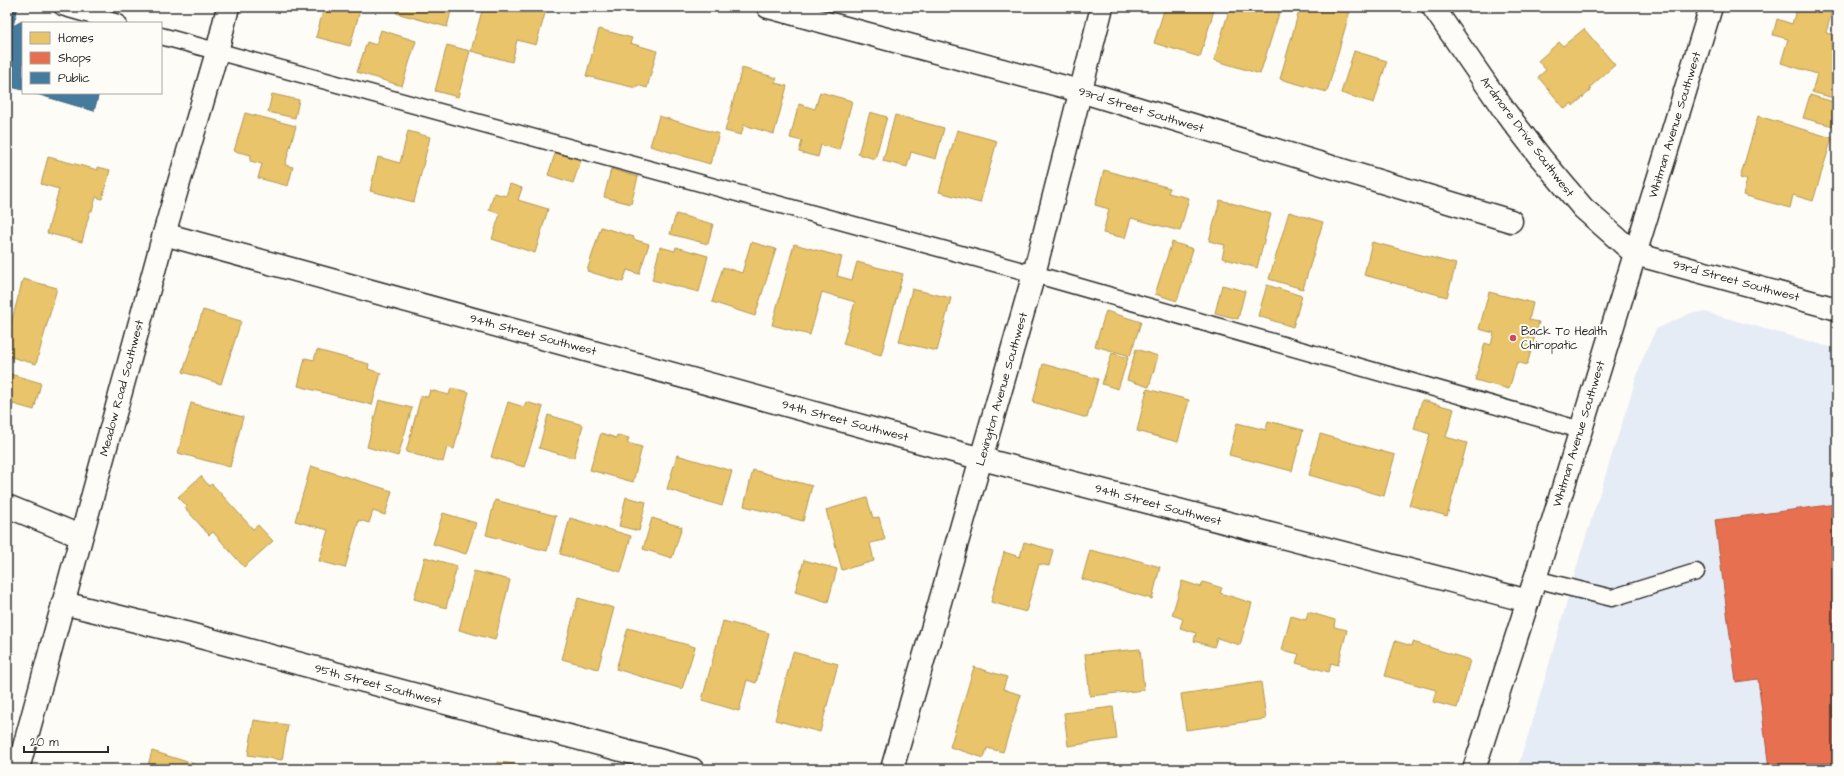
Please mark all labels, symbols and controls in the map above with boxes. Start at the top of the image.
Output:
legend [22,22,162,94]
text: Homes [58,30,94,47]
text: Shops [58,50,91,67]
street label: Whitman Avenue Southwest [1645,50,1705,200]
text: Public [58,70,90,87]
street label: Ardmore Drive Southwest [1476,73,1578,201]
street label: 93rd Street Southwest [1076,83,1206,137]
street label: 93rd Street Southwest [1671,256,1801,306]
street label: 94th Street Southwest [468,310,599,360]
street label: Lexington Avenue Southwest [972,310,1033,468]
street label: Meadow Road Southwest [96,318,148,458]
place label: Back To Health Chiropatic [1521,323,1607,354]
marker: Back To Health Chiropatic [1508,333,1518,343]
street label: Whitman Avenue Southwest [1549,359,1609,509]
street label: 94th Street Southwest [780,396,911,446]
street label: 94th Street Southwest [1093,480,1224,530]
street label: 95th Street Southwest [312,660,444,710]
scale bar [24,728,108,754]
text: 20 m [30,734,59,751]

